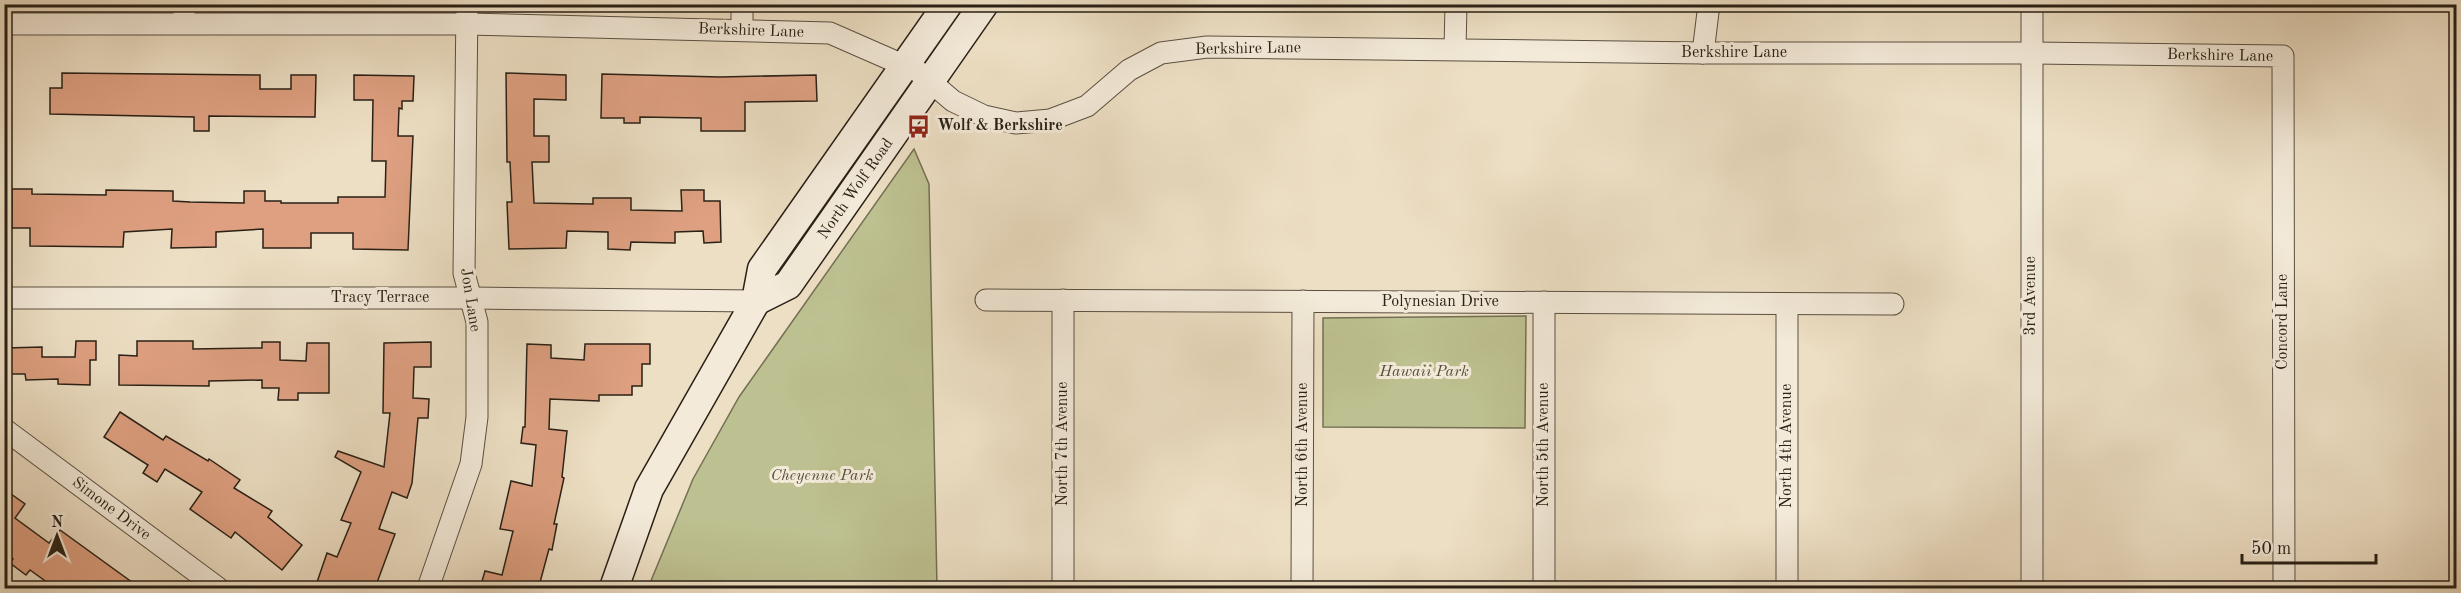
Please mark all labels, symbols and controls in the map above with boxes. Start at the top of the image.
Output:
street label: Berkshire Lane [698,21,804,41]
street label: Berkshire Lane [1195,40,1301,58]
street label: Berkshire Lane [1681,45,1787,61]
street label: Berkshire Lane [2167,47,2273,65]
bus stop icon: Wolf & Berkshire [906,113,932,139]
place label: Wolf & Berkshire [937,118,1063,134]
street label: North Wolf Road [815,136,897,242]
street label: 3rd Avenue [2023,256,2039,336]
street label: Jon Lane [457,267,483,333]
street label: Concord Lane [2275,274,2291,370]
street label: Tracy Terrace [331,290,429,306]
street label: Polynesian Drive [1381,294,1499,310]
park label: Hawaii Park [1378,364,1469,380]
street label: North 7th Avenue [1055,382,1071,506]
street label: North 6th Avenue [1295,383,1311,507]
street label: North 5th Avenue [1536,383,1552,507]
street label: North 4th Avenue [1779,384,1795,508]
park label: Cheyenne Park [771,468,873,484]
street label: Simone Drive [69,474,153,544]
north arrow [27,506,87,566]
text: N [51,515,64,531]
scale bar [2242,527,2376,565]
text: 50 m [2251,540,2291,558]

